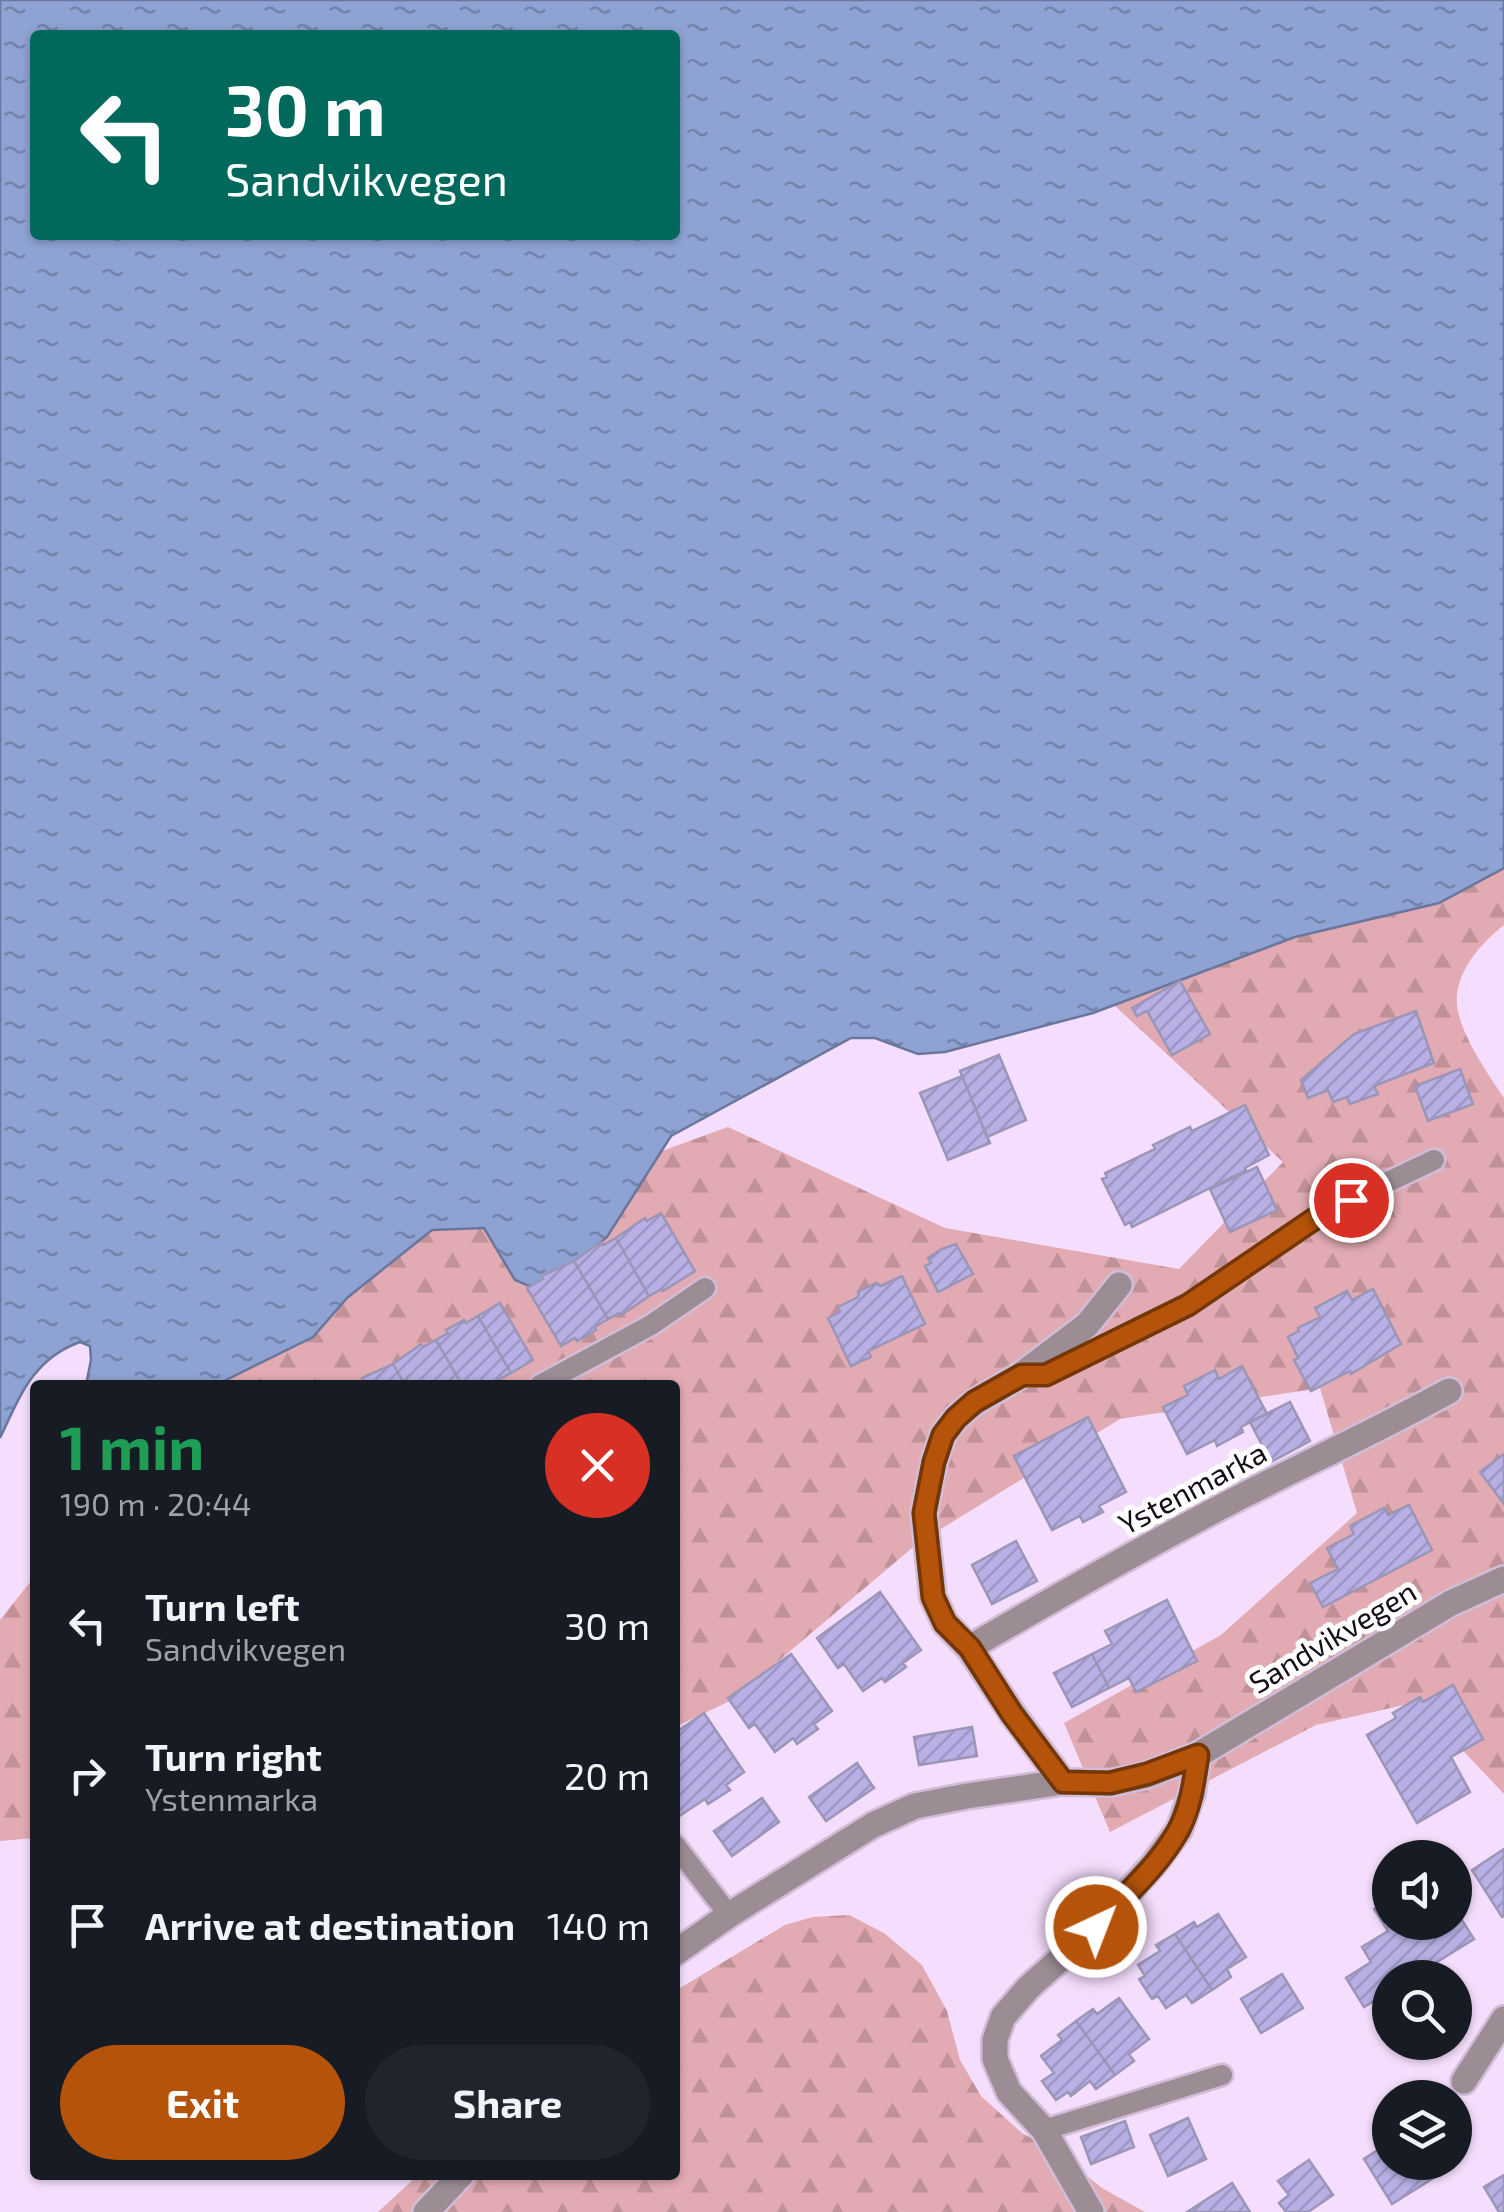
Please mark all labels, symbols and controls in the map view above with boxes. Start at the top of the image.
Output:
text: 30 m [225,66,386,150]
icon: left [60,70,190,200]
text: Sandvikvegen [225,151,508,205]
pin [1309,1158,1394,1243]
icon: arrive [1324,1173,1379,1228]
text: 1 min [60,1410,204,1482]
button: close [545,1413,650,1518]
street label: Ystenmarka [1112,1433,1272,1541]
text: 190 m · 20:44 [60,1484,252,1522]
street label: Sandvikvegen [1242,1572,1422,1700]
text: Turn left [145,1583,300,1629]
icon: left [60,1598,115,1653]
text: 30 m [564,1602,650,1648]
text: Sandvikvegen [145,1629,346,1667]
text: Turn right [145,1733,322,1779]
icon: right [60,1748,115,1803]
text: 20 m [564,1752,650,1798]
text: Ystenmarka [145,1779,318,1817]
map controls [1372,1840,1472,2180]
button: sound [1372,1840,1472,1940]
position arrow [1044,1875,1148,1979]
icon: arrive [60,1898,115,1953]
text: Arrive at destination [145,1902,515,1948]
text: 140 m [547,1902,650,1948]
button: search [1372,1960,1472,2060]
button: Exit [60,2045,345,2160]
button: Share [365,2045,650,2160]
button: layers [1372,2080,1472,2180]

